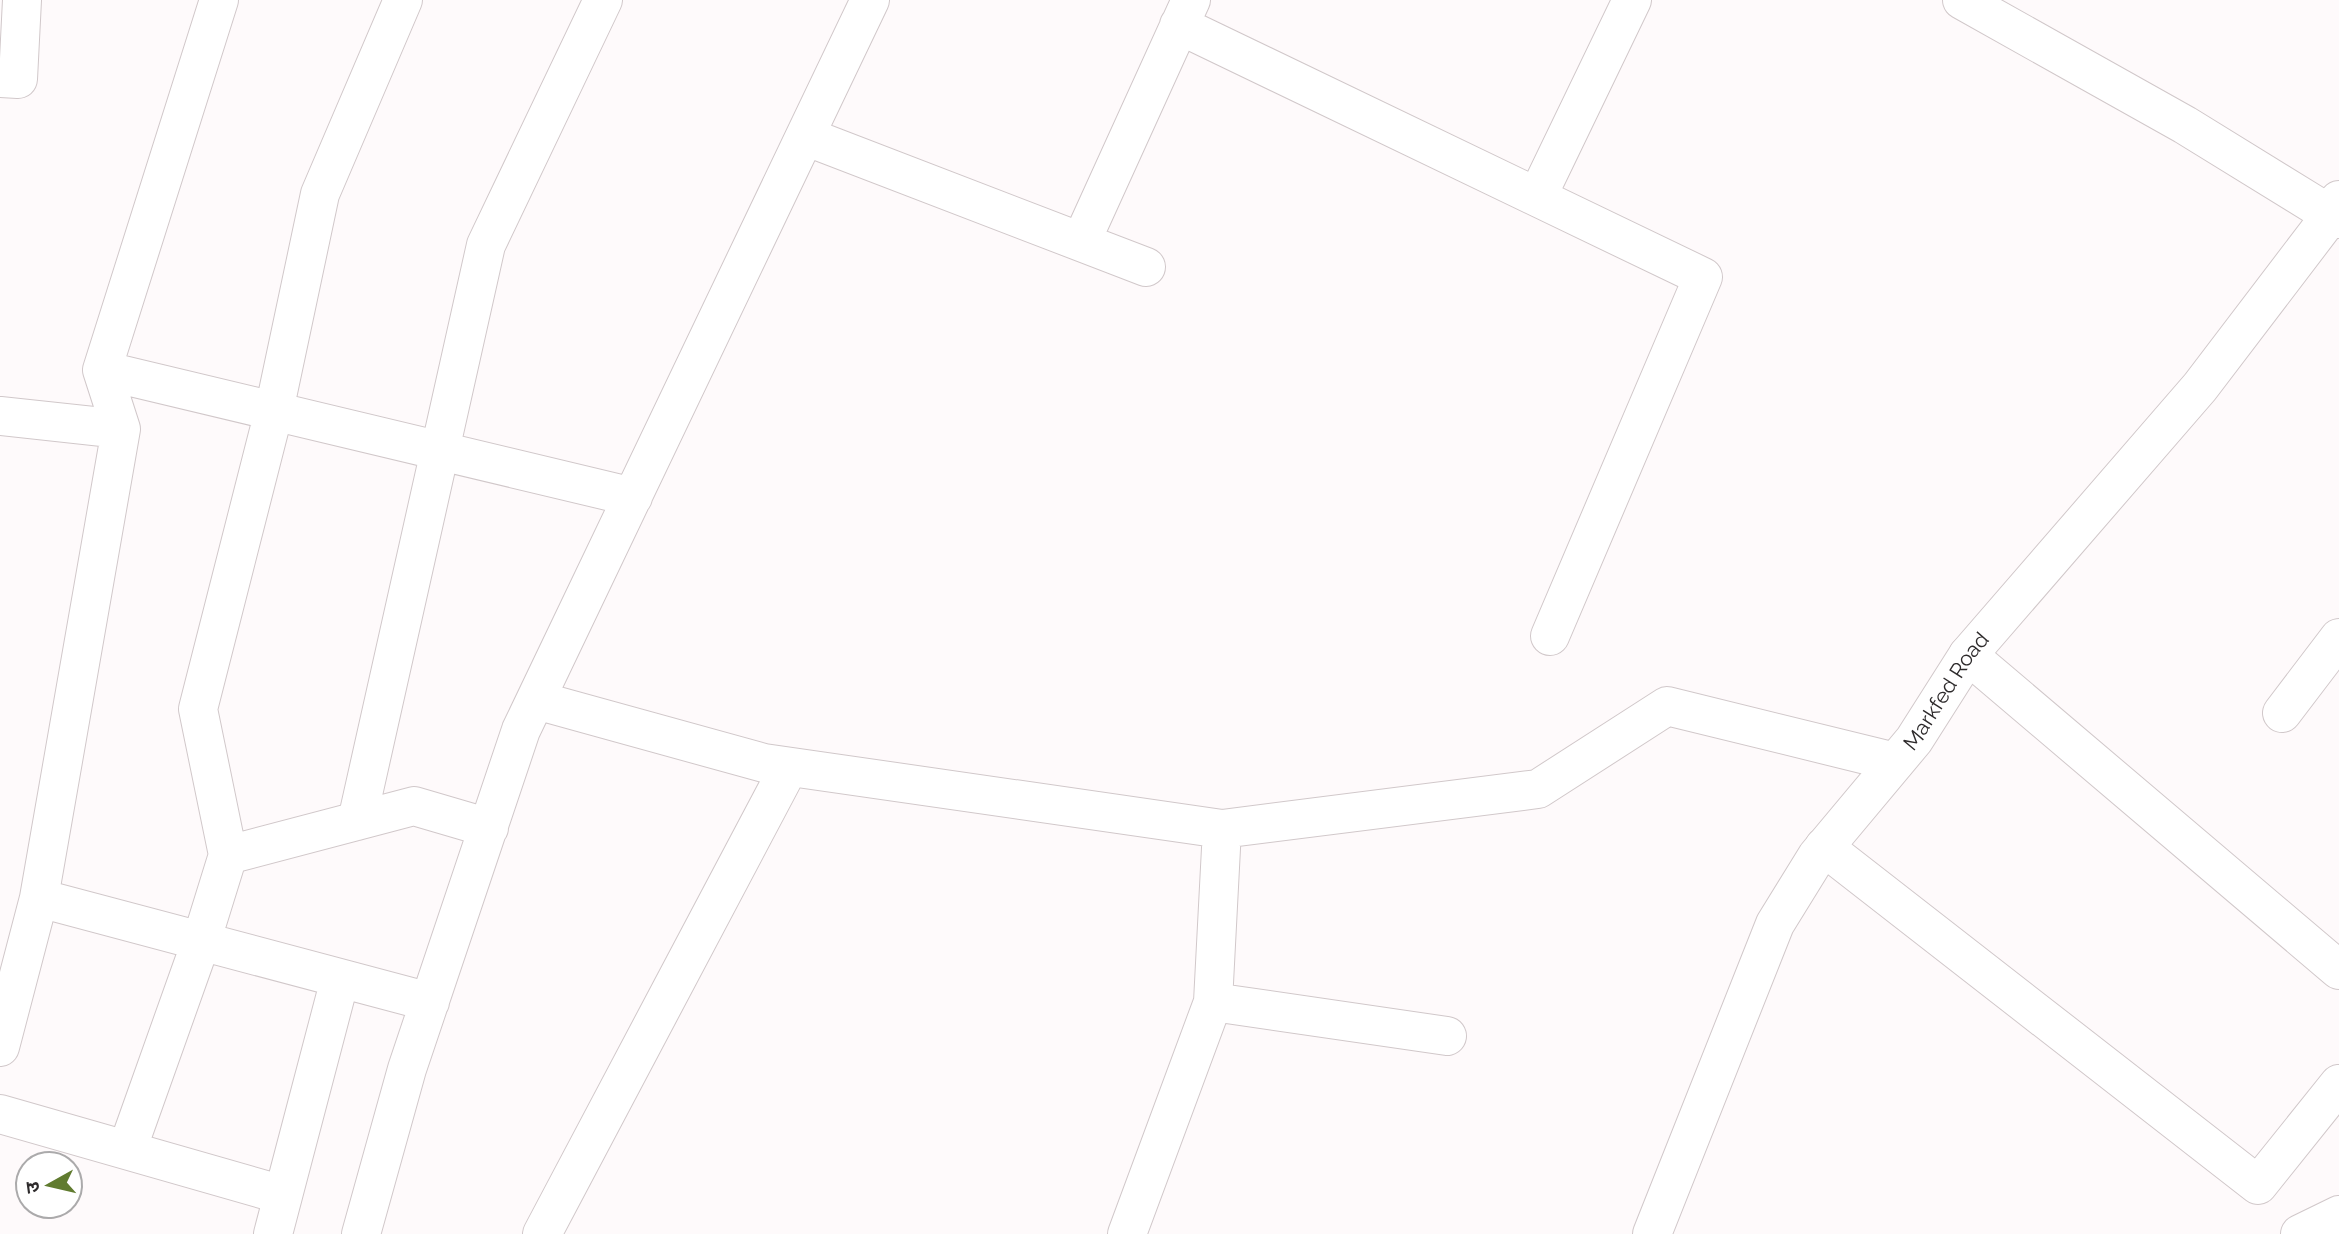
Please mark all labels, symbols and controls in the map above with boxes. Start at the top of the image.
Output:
street label: Markfed Road [1898,627,1994,755]
north arrow [14,1150,84,1220]
text: उ [20,1179,44,1194]

